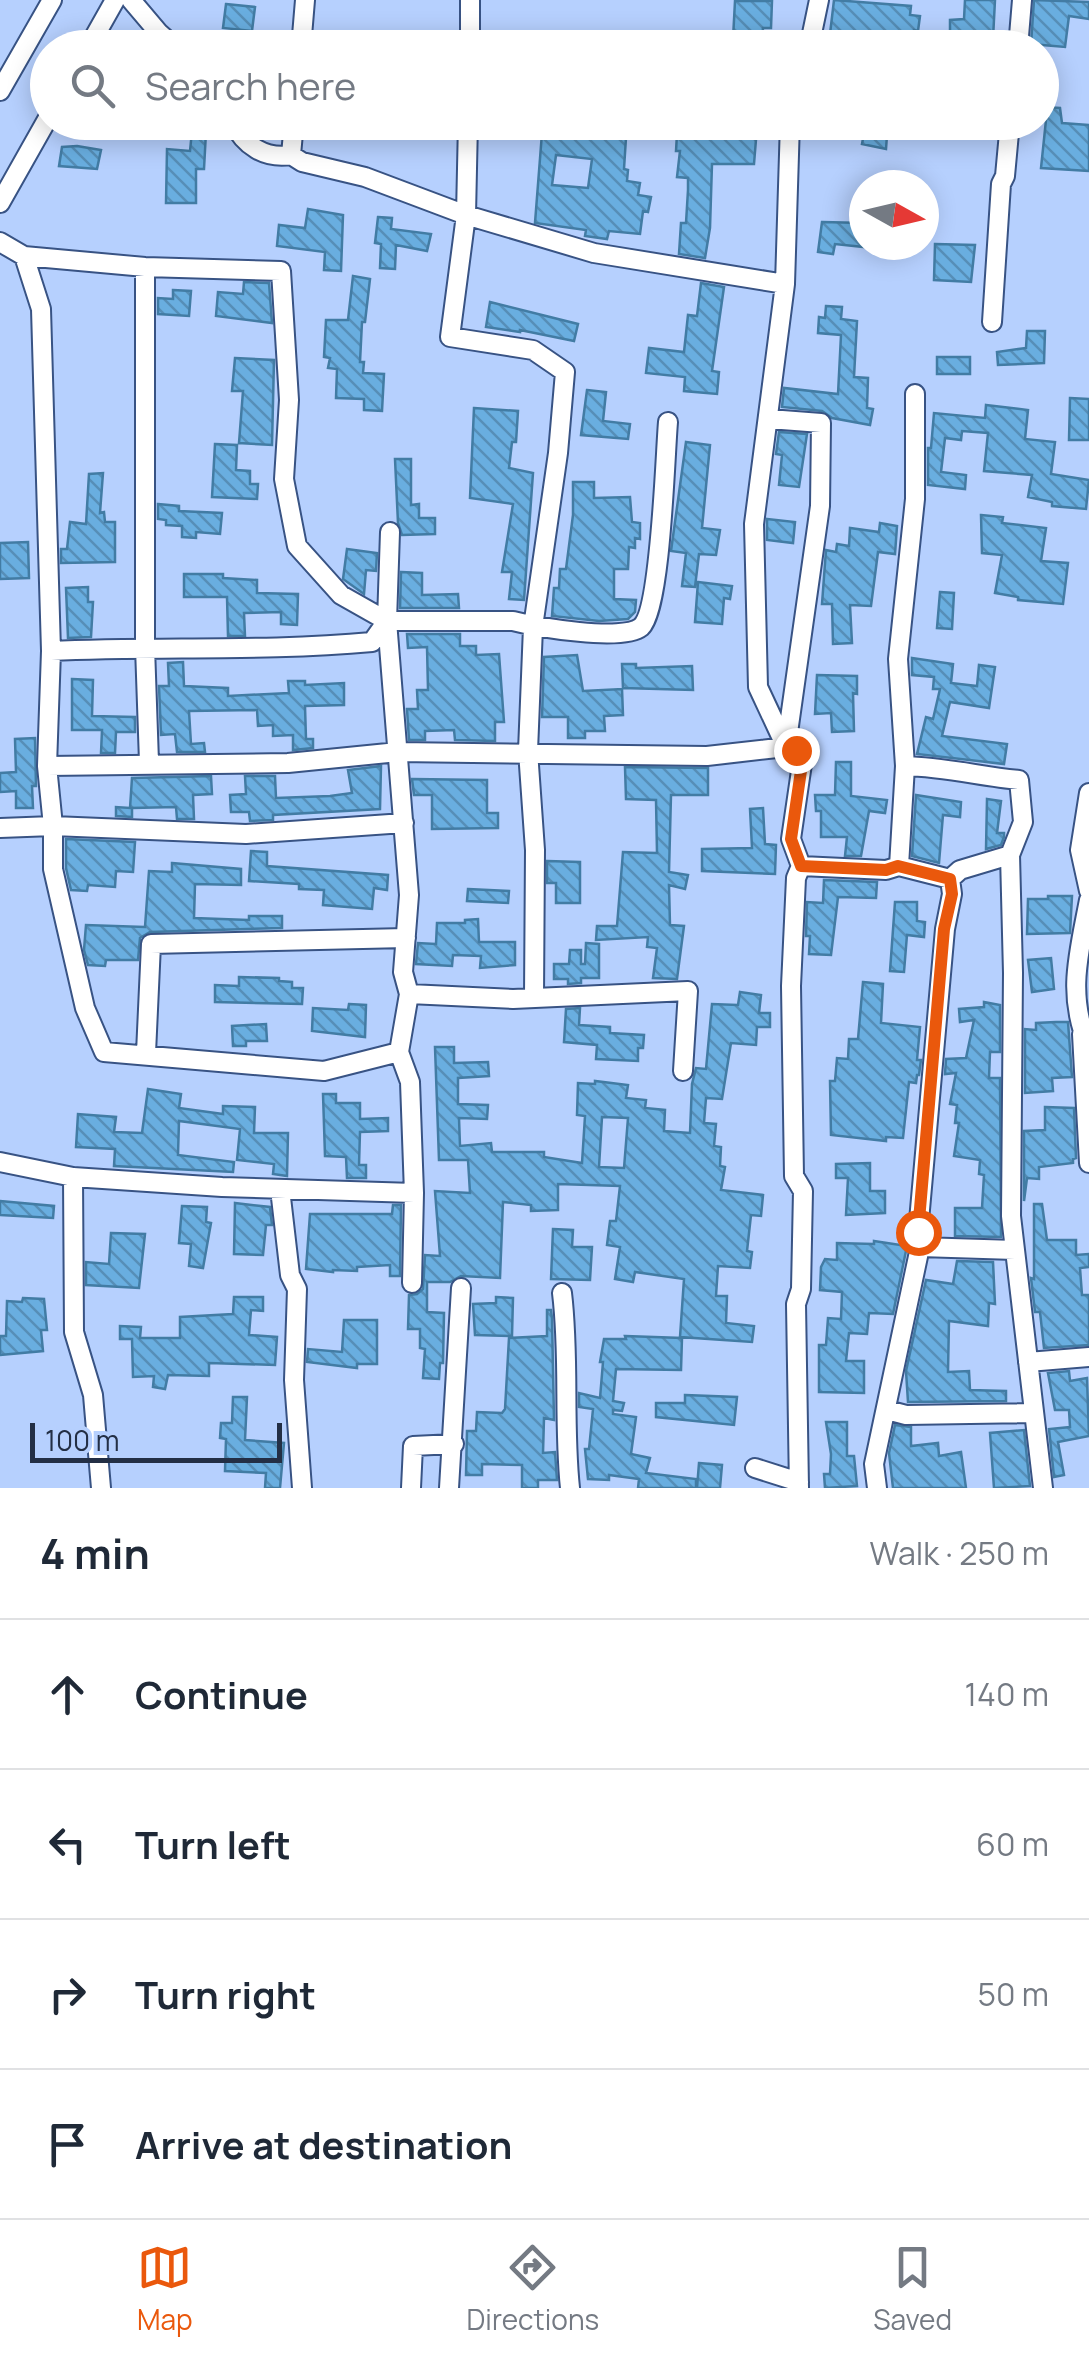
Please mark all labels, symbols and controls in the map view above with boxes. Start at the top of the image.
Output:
search box [30,30,1059,140]
icon: search [65,58,120,113]
text: Search here [145,59,356,111]
north arrow [849,170,939,260]
route end [774,728,820,774]
route start [896,1210,942,1256]
scale bar [30,1418,282,1462]
text: 100 m [45,1421,119,1459]
text: 4 min [40,1524,150,1582]
text: Walk · 250 m [870,1531,1049,1575]
icon: ahead [40,1667,95,1722]
text: Continue [135,1668,308,1720]
text: 140 m [965,1672,1049,1716]
icon: left [40,1817,95,1872]
text: Turn left [135,1818,291,1870]
text: 60 m [976,1822,1049,1866]
icon: right [40,1967,95,2022]
text: Turn right [135,1968,316,2020]
text: 50 m [977,1972,1049,2016]
icon: arrive [40,2117,95,2172]
text: Arrive at destination [135,2118,512,2170]
tab: Map [137,2240,193,2338]
tab: Directions [467,2240,599,2338]
tab: Saved [873,2240,952,2338]

